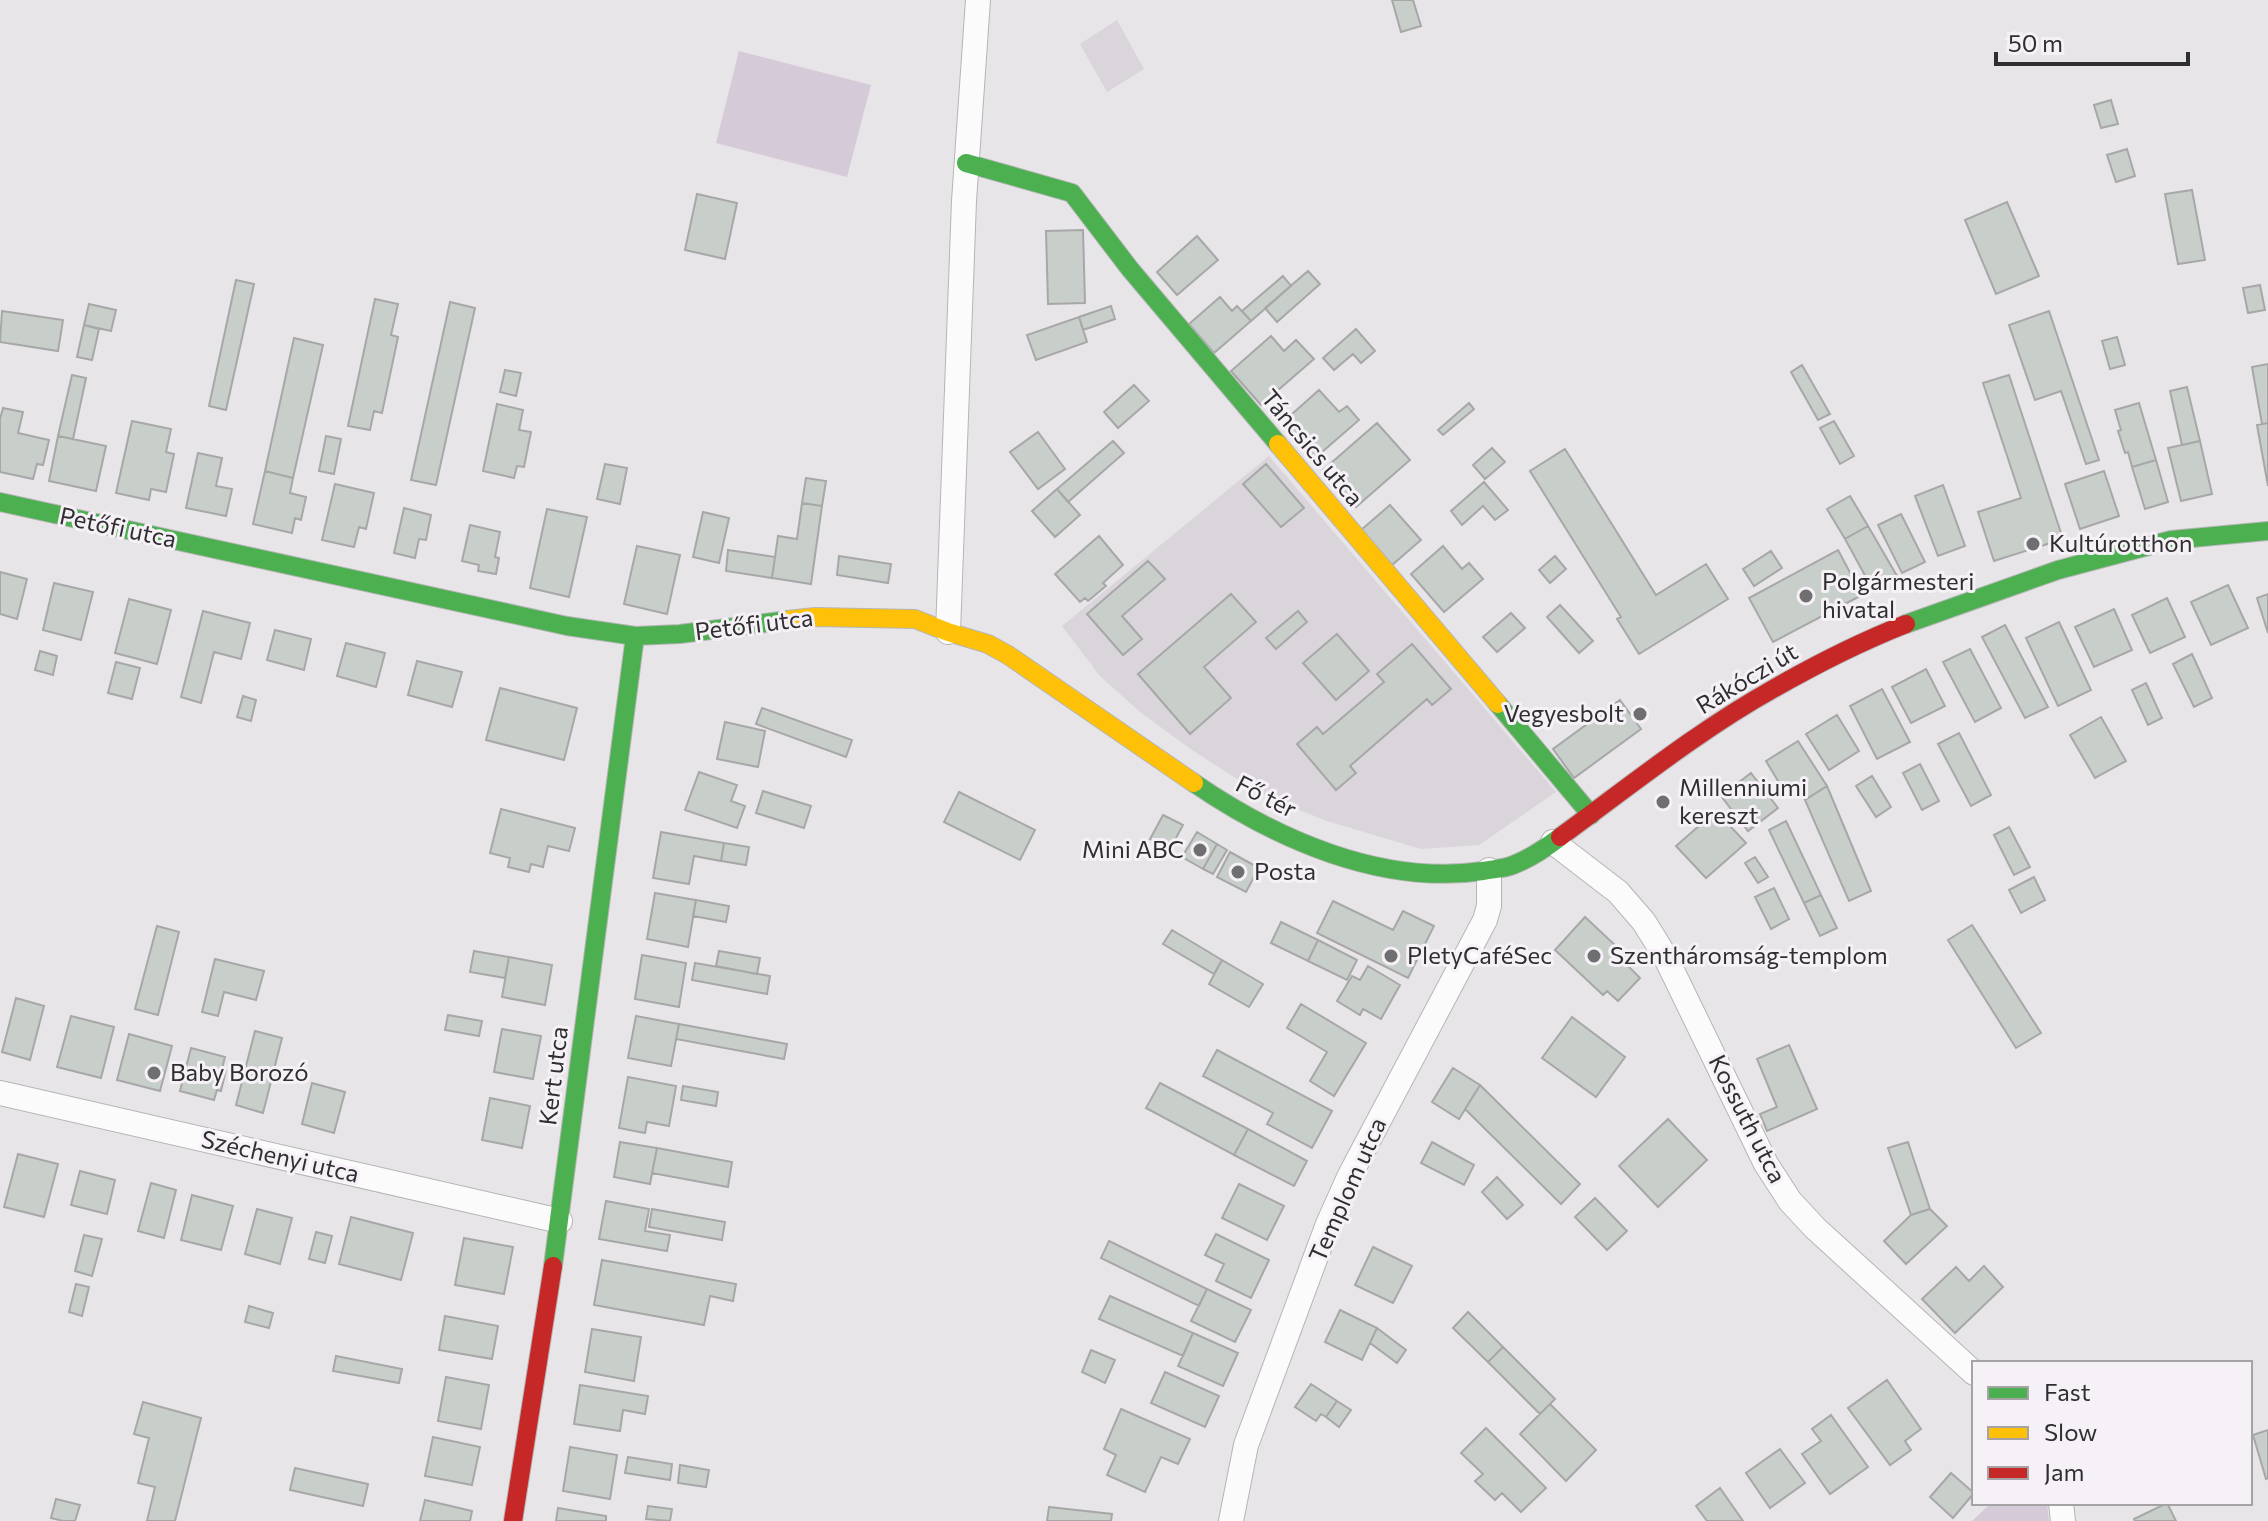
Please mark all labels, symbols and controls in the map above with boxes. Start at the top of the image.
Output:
scale bar [1996,16,2188,66]
text: 50 m [2008,28,2063,57]
street label: Táncsics utca [1256,383,1370,511]
street label: Petőfi utca [57,500,179,553]
place label: Kultúrotthon [2049,528,2192,557]
marker: Kultúrotthon [2024,535,2042,553]
place label: Polgármesteri hivatal [1822,566,1975,623]
marker: Polgármesteri hivatal [1797,587,1815,605]
street label: Petőfi utca [693,602,814,645]
street label: Rákóczi út [1690,636,1802,719]
place label: Vegyesbolt [1503,698,1624,727]
marker: Vegyesbolt [1631,705,1649,723]
street label: Fő tér [1232,768,1302,823]
place label: Millenniumi kereszt [1679,772,1807,829]
marker: Millenniumi kereszt [1654,793,1672,811]
place label: Mini ABC [1082,834,1184,863]
marker: Mini ABC [1191,841,1209,859]
place label: Posta [1254,856,1316,885]
marker: Posta [1229,863,1247,881]
place label: PletyCaféSec [1407,940,1552,969]
place label: Szentháromság-templom [1610,940,1888,969]
marker: PletyCaféSec [1382,947,1400,965]
marker: Szentháromság-templom [1585,947,1603,965]
street label: Kert utca [532,1025,573,1127]
street label: Kossuth utca [1704,1049,1793,1187]
place label: Baby Borozó [170,1057,309,1086]
marker: Baby Borozó [145,1064,163,1082]
street label: Templom utca [1302,1113,1391,1266]
street label: Széchenyi utca [199,1123,362,1188]
legend [1972,1361,2252,1505]
text: Fast [2044,1377,2091,1406]
text: Slow [2044,1417,2097,1446]
text: Jam [2044,1457,2084,1486]

